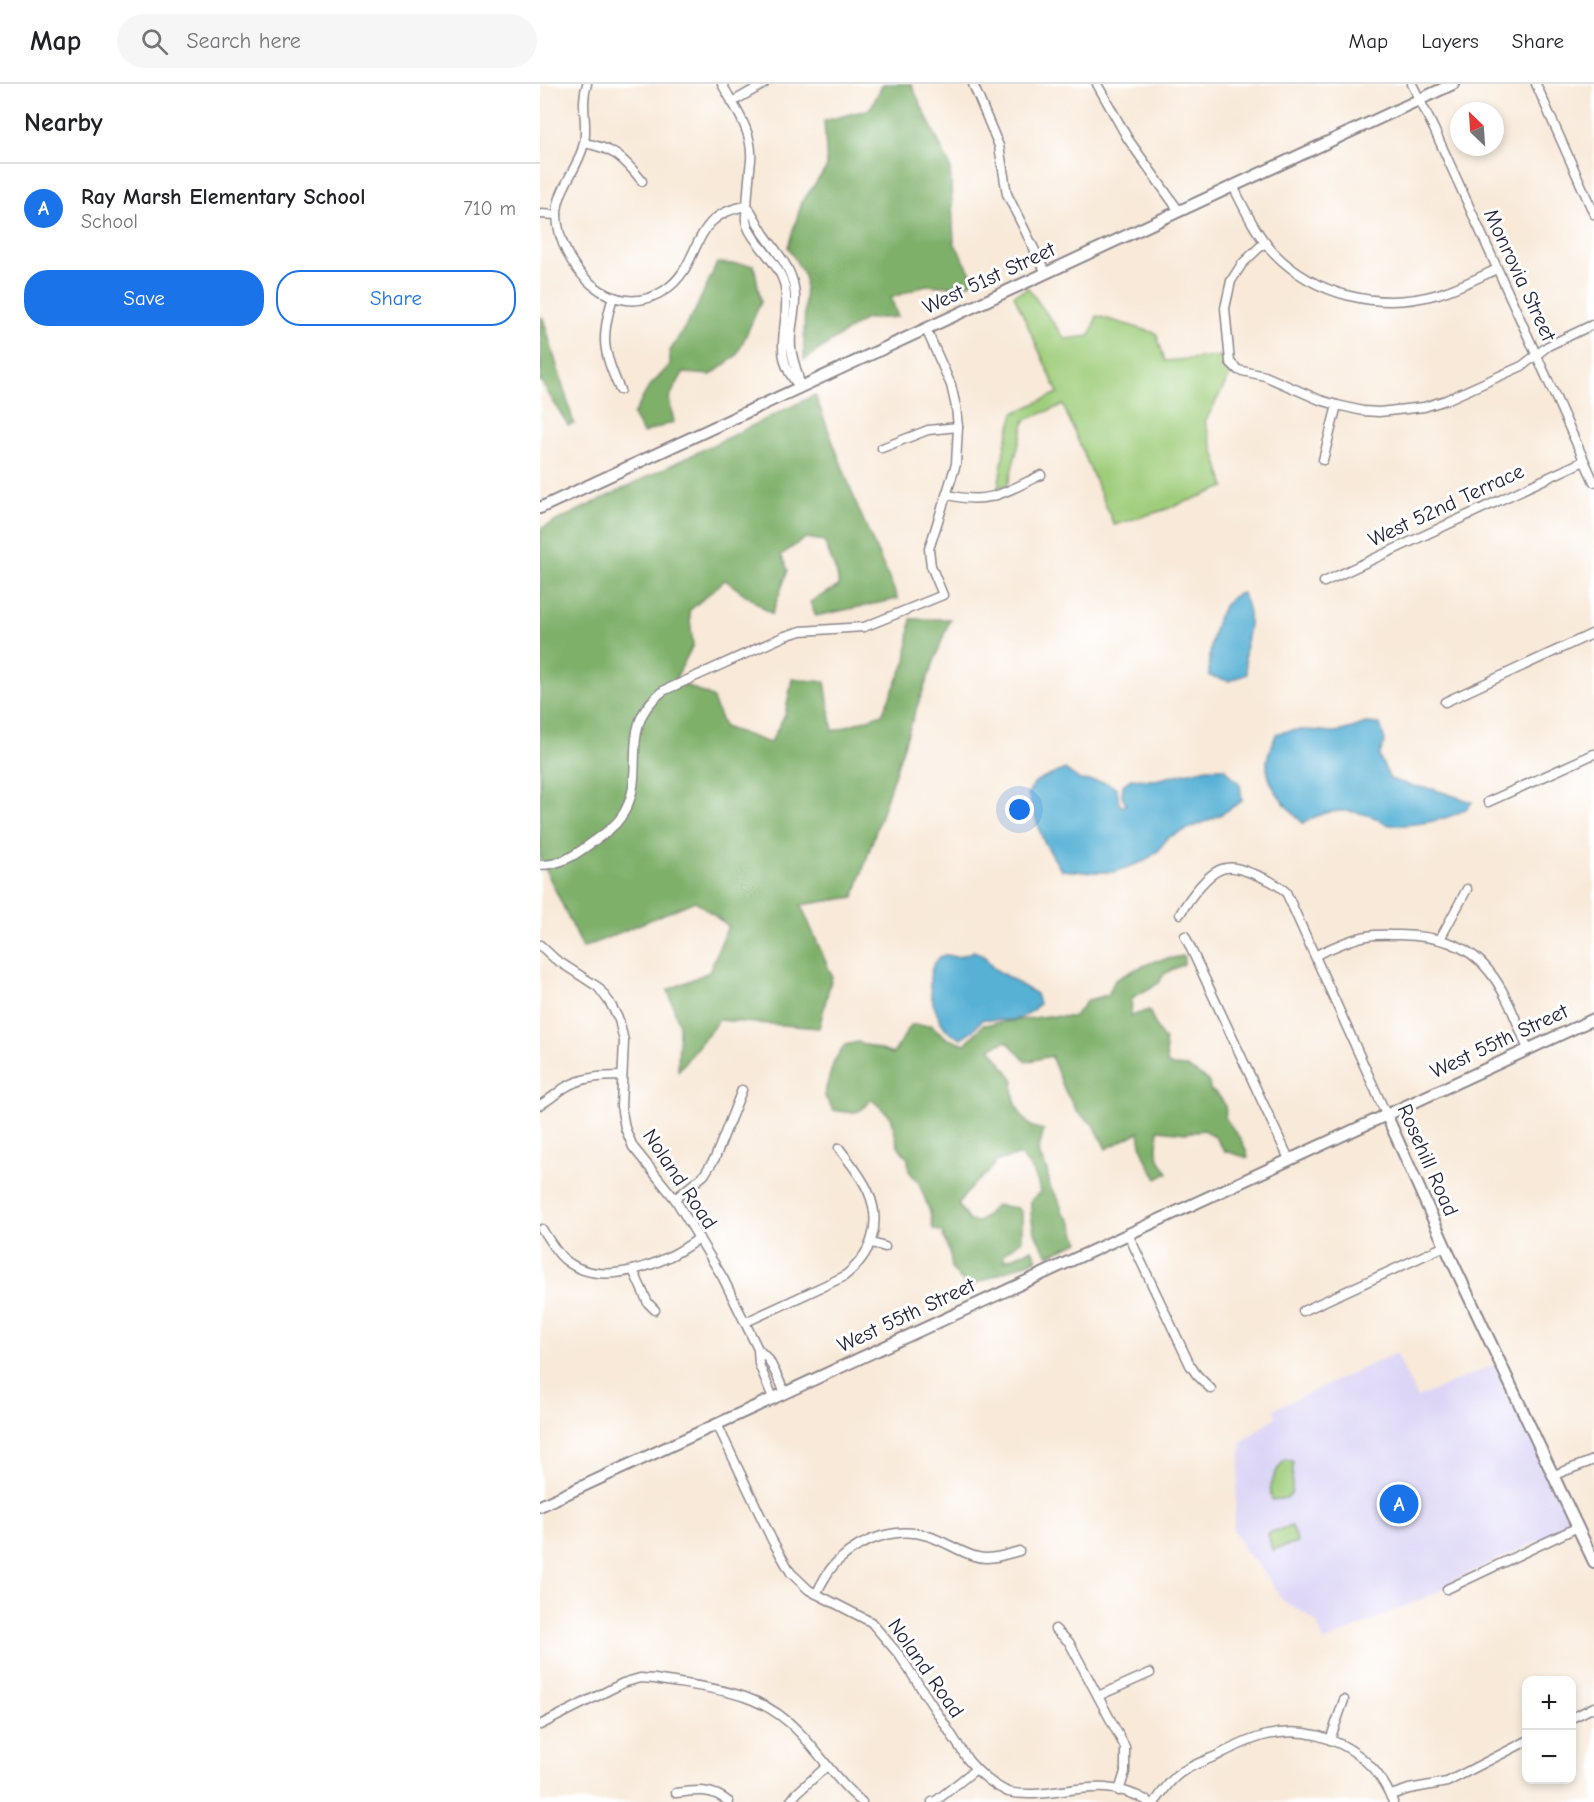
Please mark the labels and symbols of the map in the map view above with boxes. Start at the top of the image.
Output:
north arrow [1450,102,1504,156]
street label: Monrovia Street [1479,205,1562,346]
street label: West 51st Street [919,236,1060,319]
street label: West 52nd Terrace [1364,458,1528,552]
your location [1005,795,1034,824]
street label: West 55th Street [1427,998,1572,1083]
street label: Rosehill Road [1393,1100,1463,1220]
street label: Noland Road [638,1124,722,1234]
street label: West 55th Street [834,1272,979,1357]
pin: A [1380,1482,1418,1526]
street label: Noland Road [883,1614,969,1722]

